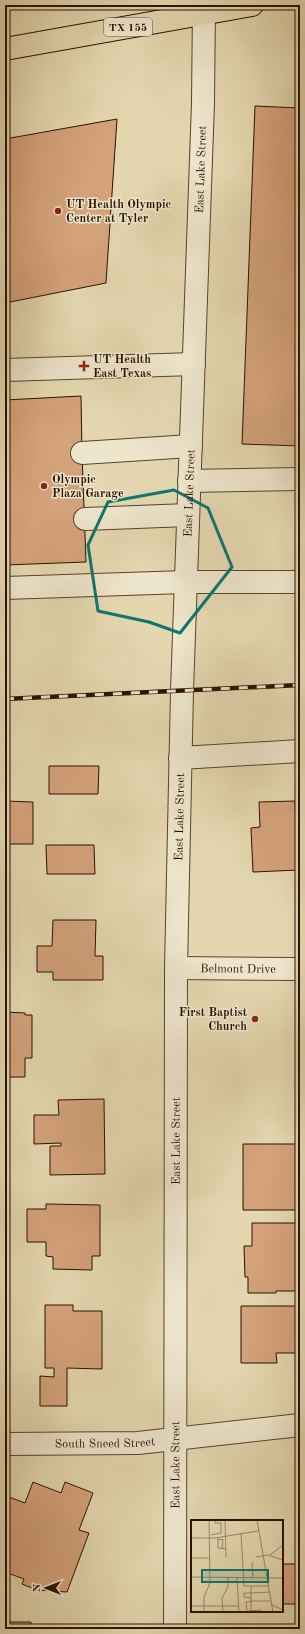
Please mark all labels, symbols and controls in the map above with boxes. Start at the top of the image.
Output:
road number: TX 155 [104,18,152,36]
street label: East Lake Street [194,125,209,214]
place label: UT Health Olympic Center at Tyler [66,199,171,225]
marker: UT Health Olympic Center at Tyler [53,206,63,216]
place label: UT Health East Texas [93,354,151,380]
marker: UT Health East Texas [78,360,90,372]
street label: East Lake Street [182,449,198,537]
place label: Olympic Plaza Garage [52,474,124,500]
marker: Olympic Plaza Garage [39,481,49,491]
street label: East Lake Street [173,773,187,861]
street label: Belmont Drive [200,963,276,976]
place label: First Baptist Church [179,1007,248,1033]
marker: First Baptist Church [250,1014,260,1024]
street label: East Lake Street [171,1097,183,1185]
street label: East Lake Street [170,1421,182,1509]
street label: South Sneed Street [55,1436,156,1451]
inset map [191,1520,283,1612]
north arrow [26,1568,66,1608]
text: N [32,1583,43,1592]

